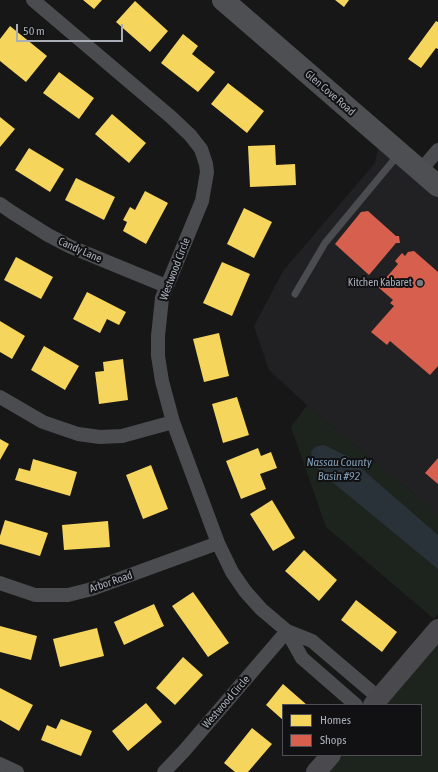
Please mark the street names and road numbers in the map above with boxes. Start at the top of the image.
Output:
street label: Glen Cove Road [302,68,358,118]
street label: Candy Lane [56,235,104,265]
street label: Westwood Circle [157,236,193,302]
street label: Arbor Road [88,568,134,596]
street label: Westwood Circle [199,673,253,731]

